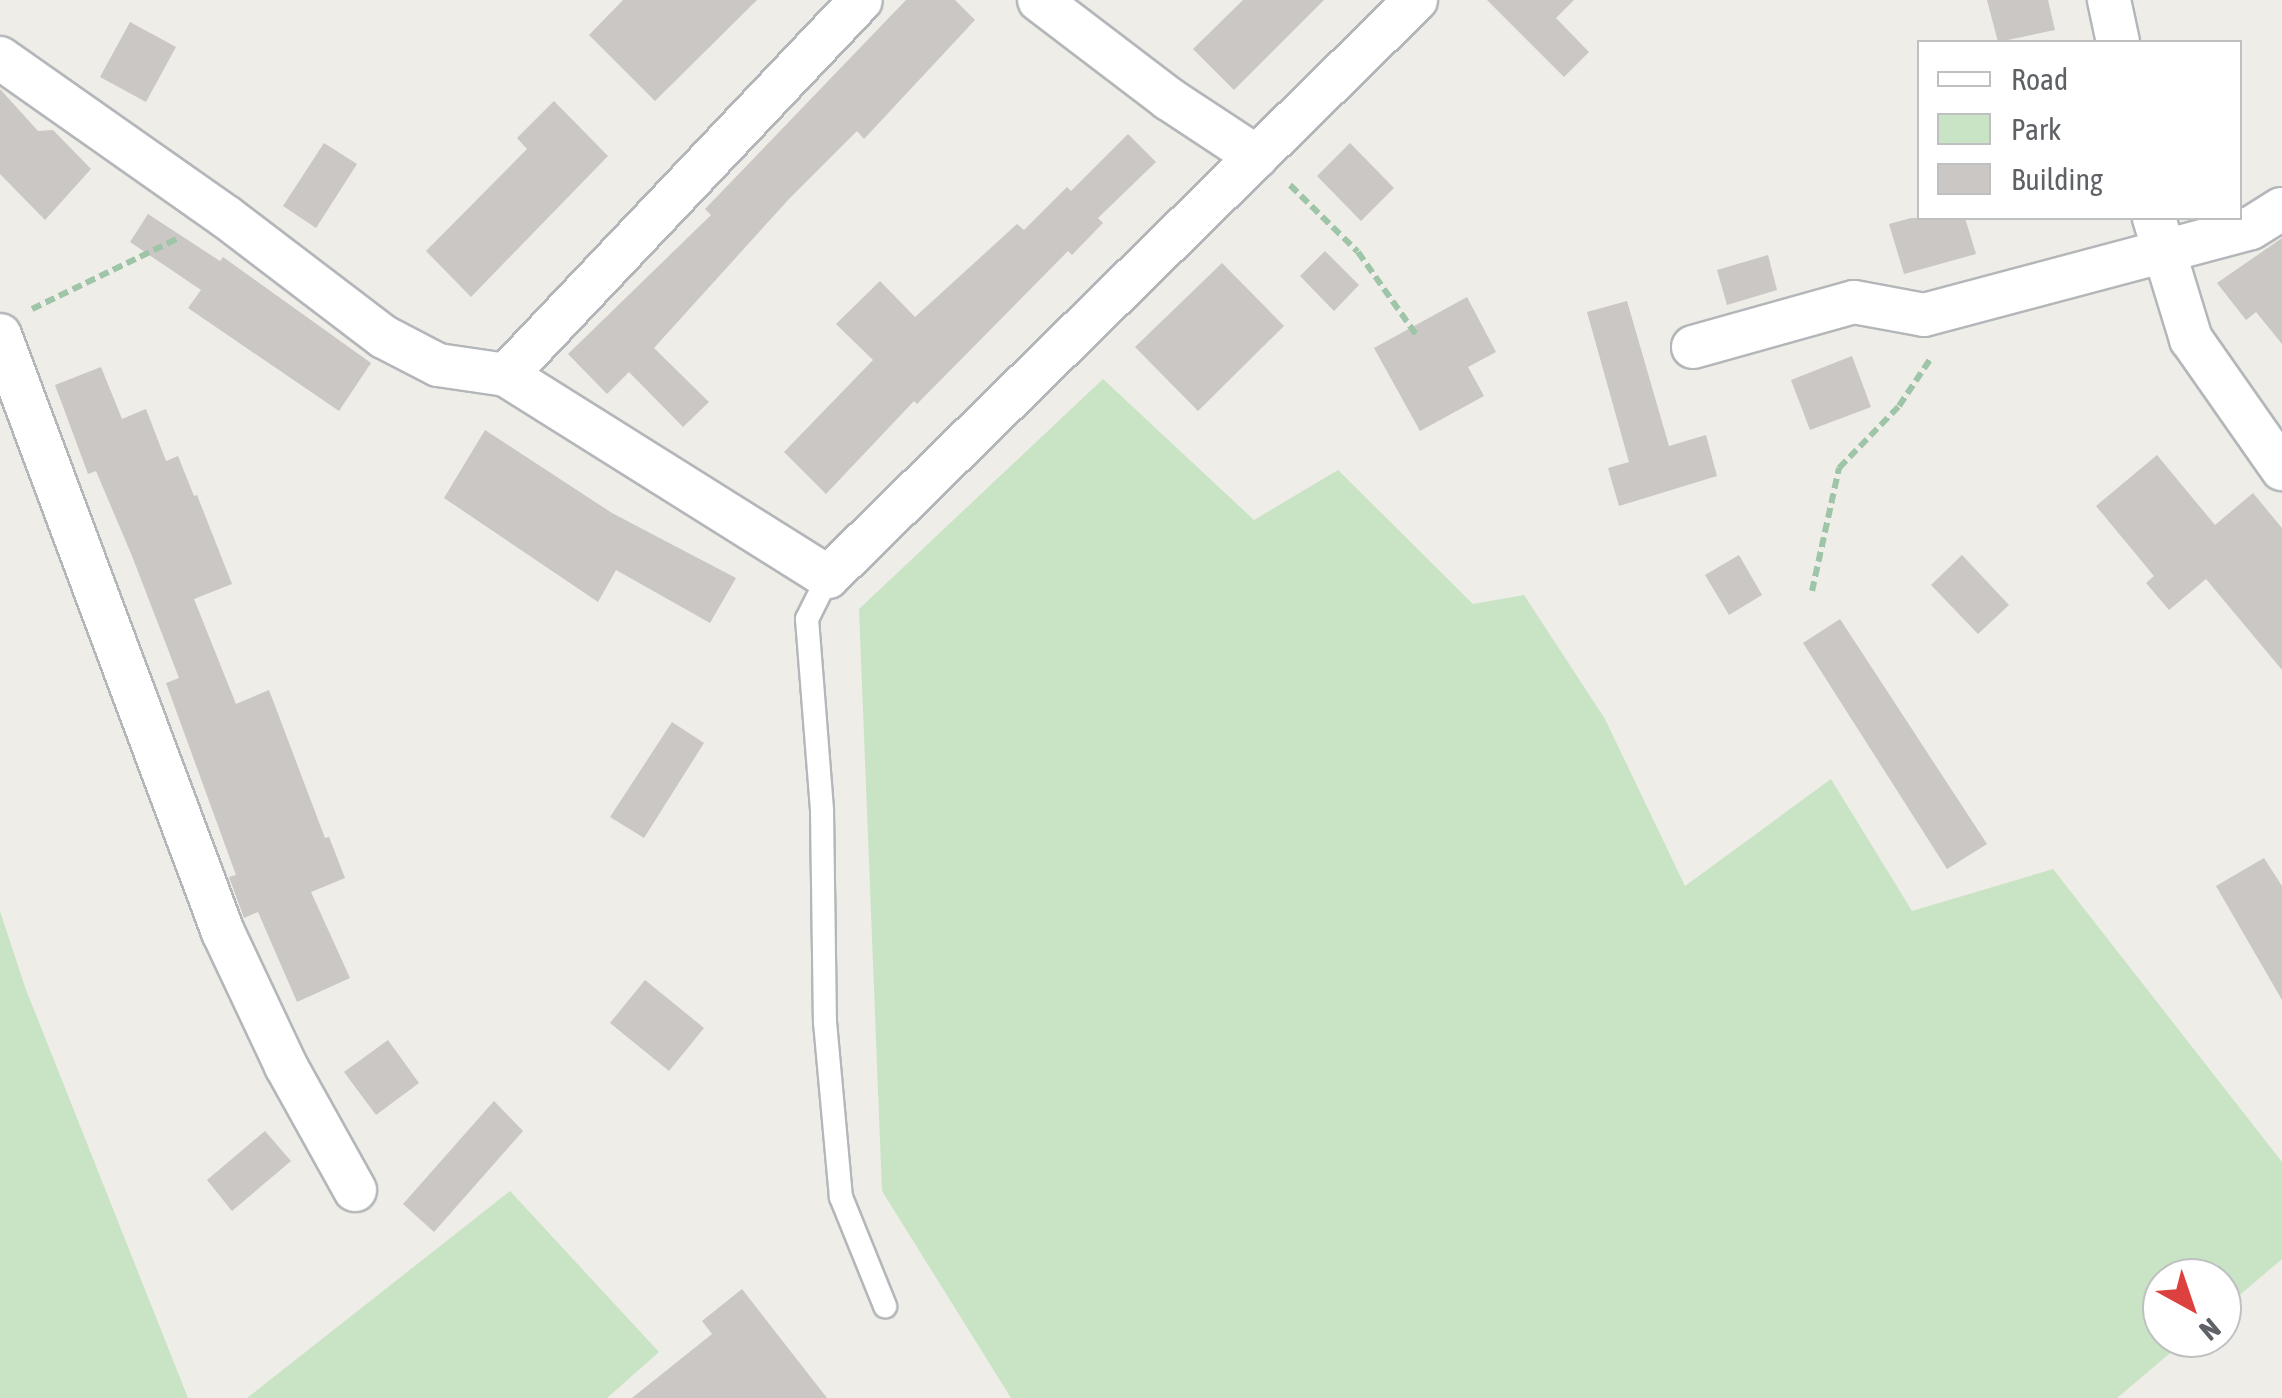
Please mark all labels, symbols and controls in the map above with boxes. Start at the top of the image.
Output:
legend [1917,40,2242,220]
text: Road [2011,62,2068,96]
text: Park [2011,112,2061,146]
text: Building [2011,162,2103,196]
north arrow [2142,1258,2242,1358]
text: N [2193,1312,2227,1347]

